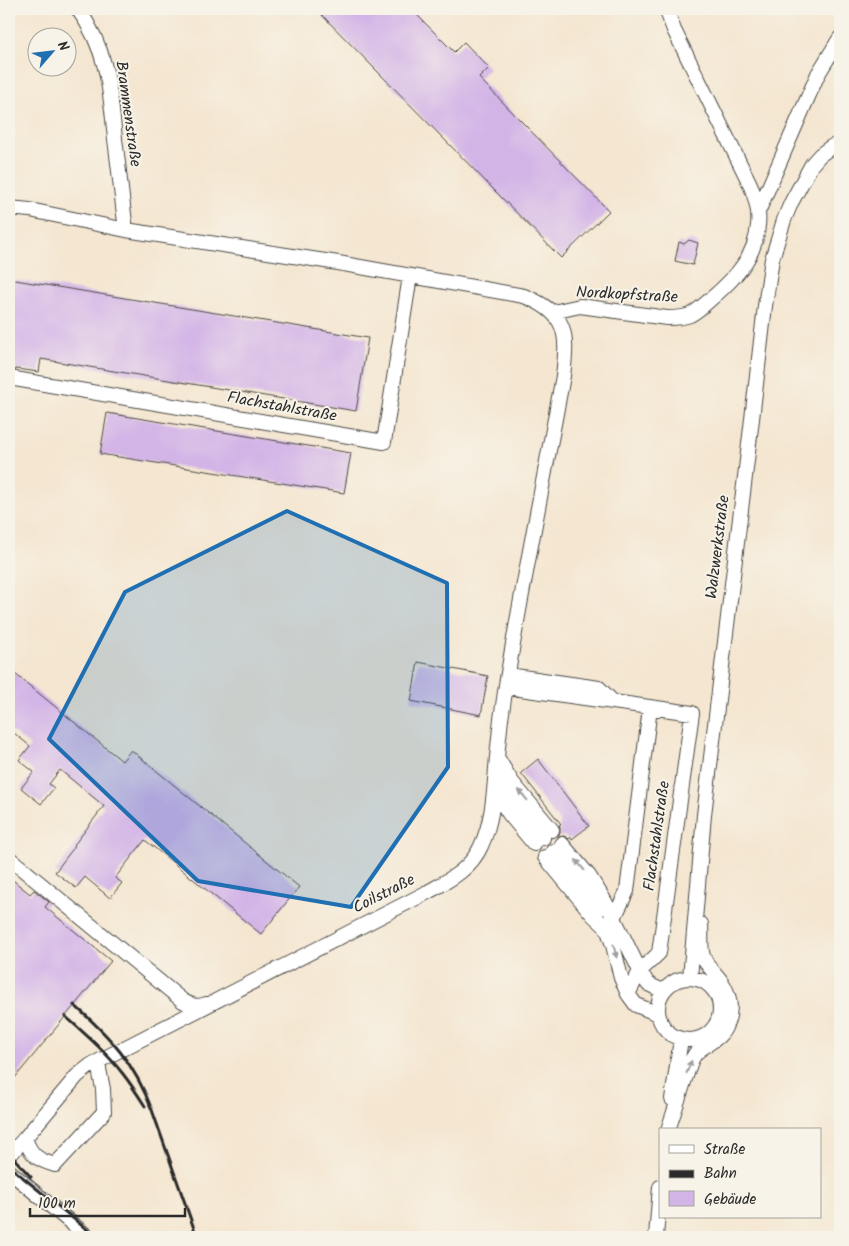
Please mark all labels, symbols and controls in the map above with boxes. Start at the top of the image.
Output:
north arrow [28,28,78,78]
text: N [51,37,74,56]
street label: Brammenstraße [108,59,148,169]
street label: Nordkopfstraße [575,280,679,310]
street label: Flachstahlstraße [225,385,339,429]
street label: Walzwerkstraße [699,494,737,600]
street label: Flachstahlstraße [637,779,677,893]
one-way arrow [517,789,528,802]
one-way arrow [574,859,585,872]
street label: Coilstraße [349,868,419,920]
one-way arrow [611,944,619,959]
one-way arrow [686,1060,694,1074]
legend [659,1128,822,1218]
text: Straße [704,1138,746,1162]
text: Bahn [704,1162,737,1186]
scale bar [30,1186,185,1218]
text: Gebäude [704,1188,757,1212]
text: 100 m [38,1192,76,1216]

